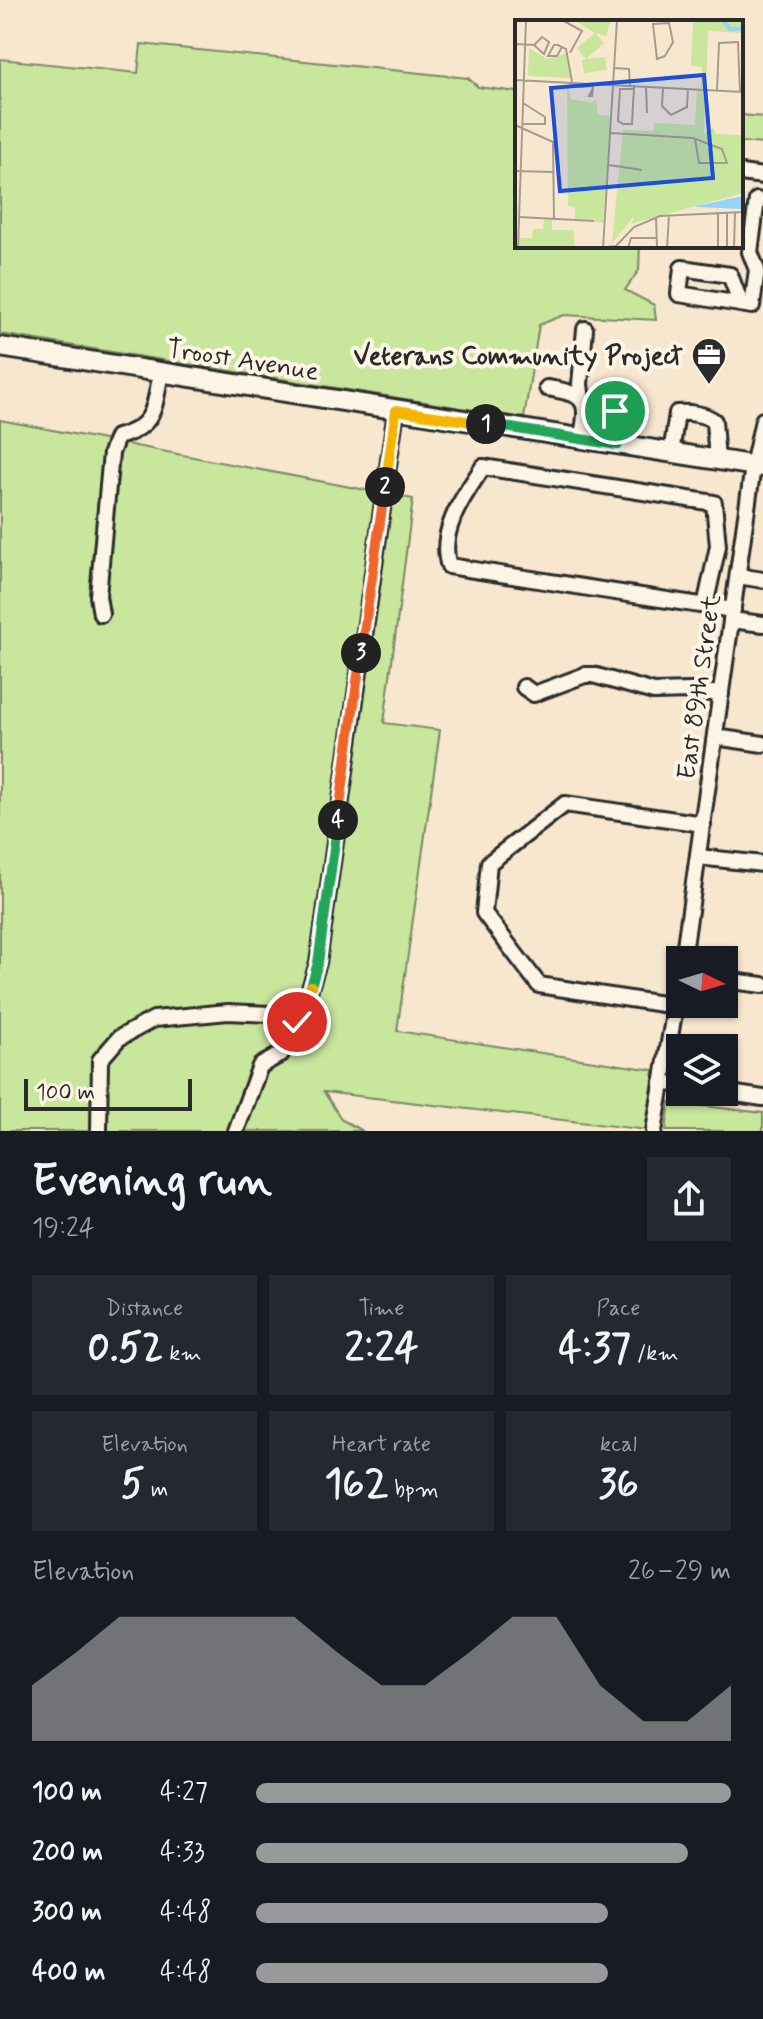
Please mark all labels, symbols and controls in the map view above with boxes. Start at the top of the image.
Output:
inset map [515,20,743,248]
street label: Troost Avenue [164,332,321,390]
office icon: Veterans Community Project [690,336,728,386]
place label: Veterans Community Project [353,340,684,374]
pin [581,377,649,445]
icon: arrive [593,389,637,433]
pin: 1 [466,404,506,444]
text: 1 [481,410,491,438]
pin: 2 [365,467,405,507]
text: 2 [380,473,390,501]
street label: East 89th Street [670,593,730,782]
pin: 3 [341,633,381,673]
text: 3 [356,639,366,667]
pin: 4 [318,800,358,840]
text: 4 [332,806,344,834]
north arrow [666,946,738,1018]
map controls [666,946,738,1106]
pin [263,988,331,1056]
icon: check [275,1000,319,1044]
button: layers [666,1034,738,1106]
scale bar [24,1075,192,1111]
text: 100 m [36,1079,95,1107]
text: Evening run [32,1153,272,1211]
button: share [647,1157,731,1241]
text: 19:24 [32,1212,95,1246]
text: Distance [106,1295,183,1323]
text: Time [358,1295,405,1323]
text: Pace [597,1295,640,1323]
text: 0.52 [88,1323,163,1375]
text: 2:24 [344,1323,419,1375]
text: 4:37 [559,1323,631,1375]
text: km [163,1340,201,1368]
text: /km [631,1340,678,1368]
text: Elevation [101,1431,188,1459]
text: Heart rate [332,1431,431,1459]
text: kcal [600,1431,637,1459]
text: 5 [121,1459,145,1511]
text: 162 [324,1459,388,1511]
text: 36 [598,1459,639,1511]
text: m [145,1476,168,1504]
text: bpm [388,1476,439,1504]
text: Elevation [32,1555,134,1589]
text: 26–29 m [628,1555,731,1589]
text: 100 m [32,1776,102,1810]
text: 4:27 [160,1776,208,1810]
text: 200 m [32,1836,103,1870]
text: 4:33 [160,1836,205,1870]
text: 300 m [32,1896,102,1930]
text: 4:48 [160,1896,211,1930]
text: 400 m [32,1956,105,1990]
text: 4:48 [160,1956,211,1990]

